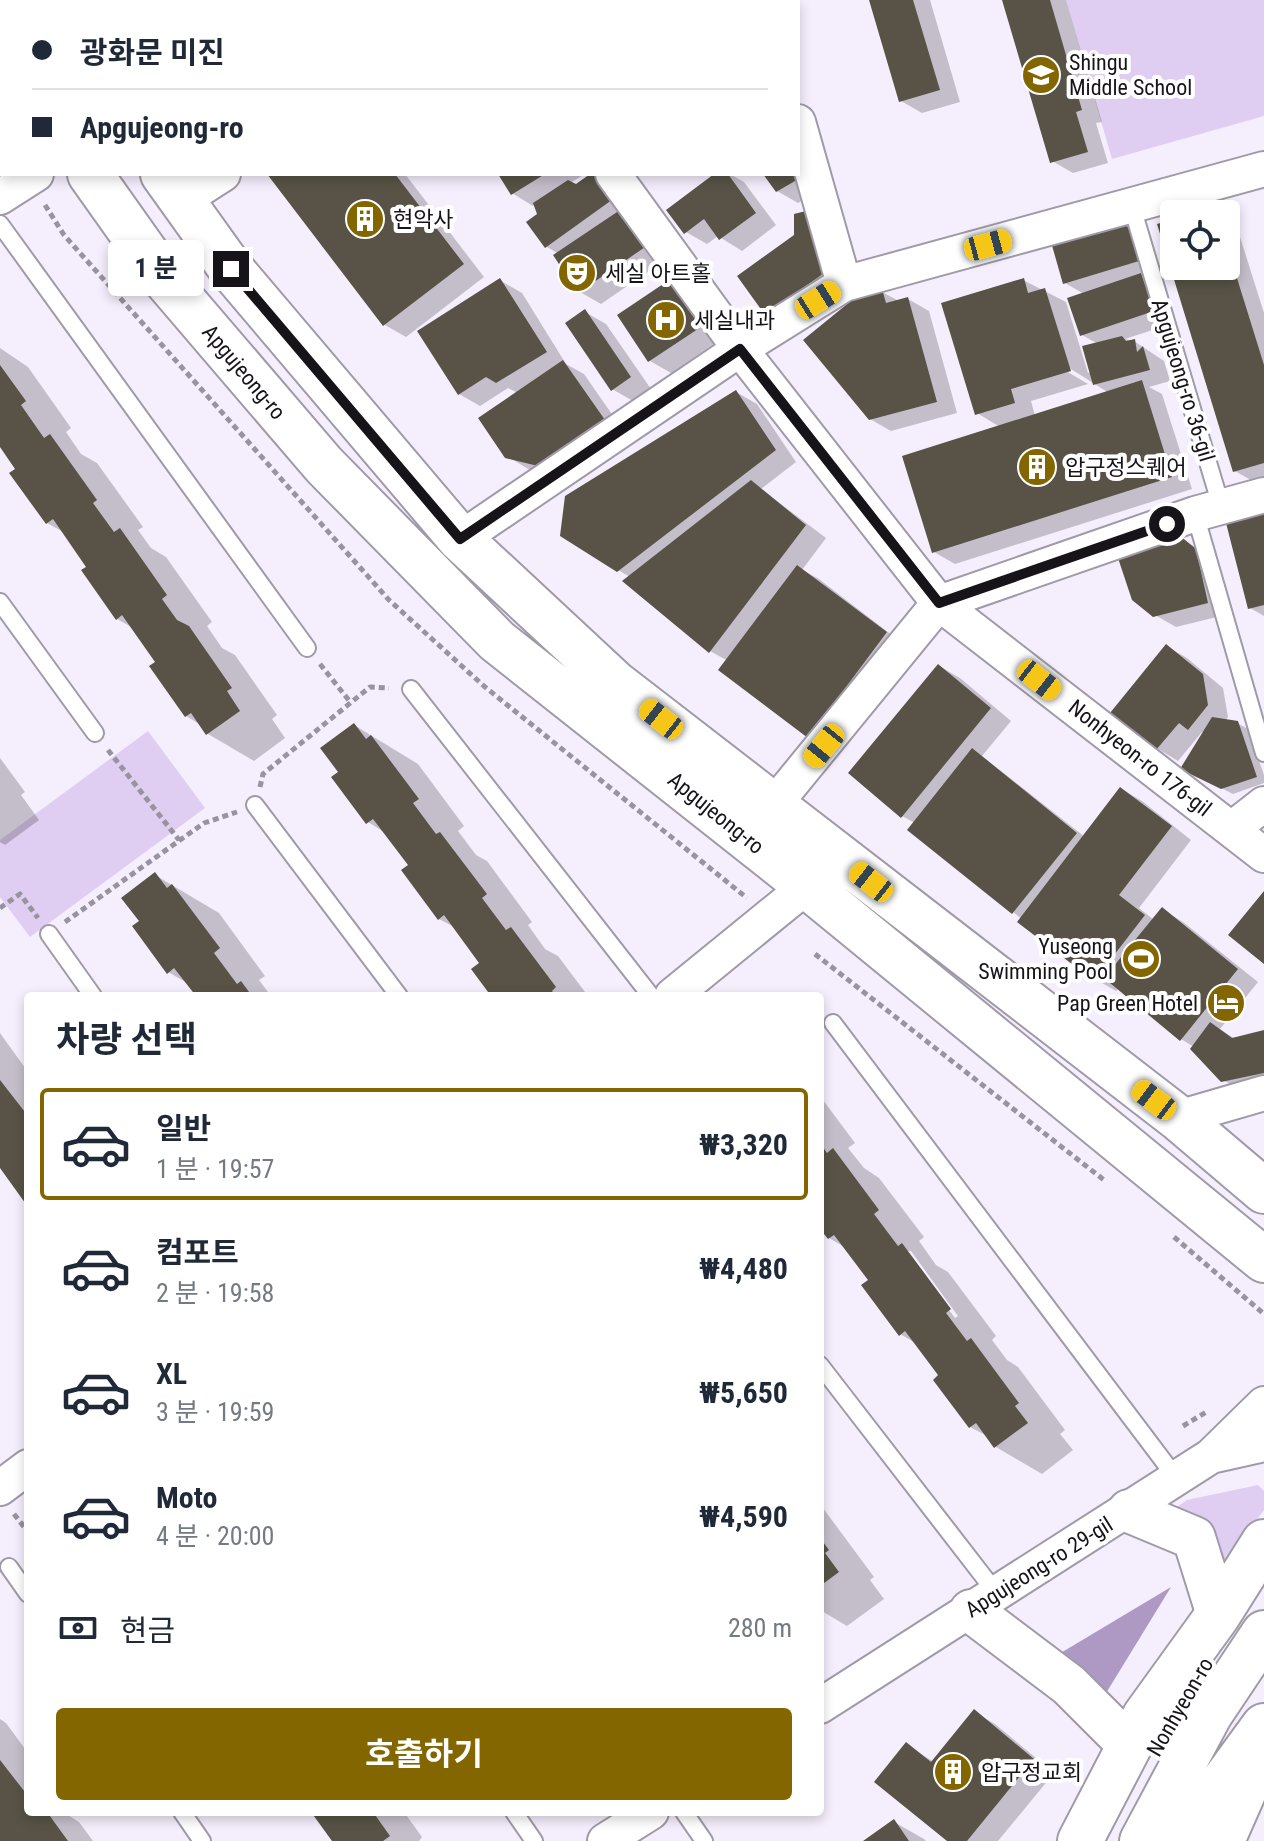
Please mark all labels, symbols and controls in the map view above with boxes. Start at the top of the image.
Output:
text: 광화문 미진 [80,35,225,70]
place label: Shingu Middle School [1069,50,1192,100]
school or university icon: Shingu Middle School [1020,54,1062,96]
text: Apgujeong-ro [80,110,244,145]
building icon: 현악사 [344,198,386,240]
map controls [1160,200,1240,280]
button: locate [1160,200,1240,280]
place label: 현악사 [393,207,454,232]
car [962,227,1014,263]
callout: 1 분 [107,241,203,297]
route end [213,251,249,287]
theatre icon: 세실 아트홀 [556,252,598,294]
text: 1 분 [134,253,178,283]
place label: 세실 아트홀 [605,261,711,286]
car [791,277,845,323]
street label: Apgujeong-ro 36-gil [1146,296,1220,464]
hospital icon: 세실내과 [645,299,687,341]
place label: 세실내과 [694,308,775,333]
street label: Apgujeong-ro [197,320,291,424]
building icon: 압구정스퀘어 [1016,446,1058,488]
place label: 압구정스퀘어 [1065,455,1186,480]
route start [1149,506,1185,542]
car [1013,656,1065,704]
car [635,695,687,743]
street label: Nonhyeon-ro 176-gil [1064,695,1216,821]
car [800,720,848,772]
street label: Apgujeong-ro [663,767,769,859]
car [845,858,897,906]
place label: Yuseong Swimming Pool [978,934,1113,984]
sports icon: Yuseong Swimming Pool [1120,938,1162,980]
hotel icon: Pap Green Hotel [1205,982,1247,1024]
place label: Pap Green Hotel [1057,991,1198,1016]
text: 차량 선택 [56,1019,197,1061]
car [1128,1076,1180,1124]
icon: car [60,1108,132,1180]
text: 일반 [156,1111,211,1146]
text: ₩3,320 [699,1127,788,1162]
text: 1 분 · 19:57 [156,1154,274,1184]
icon: car [60,1232,132,1304]
text: 컴포트 [156,1235,239,1270]
text: ₩4,480 [699,1251,788,1286]
text: 2 분 · 19:58 [156,1278,274,1308]
icon: car [60,1356,132,1428]
text: XL [156,1356,187,1391]
text: ₩5,650 [699,1375,788,1410]
text: 3 분 · 19:59 [156,1397,274,1427]
icon: car [60,1480,132,1552]
text: Moto [156,1480,217,1515]
text: ₩4,590 [699,1499,788,1534]
street label: Apgujeong-ro 29-gil [961,1512,1117,1622]
text: 4 분 · 20:00 [156,1521,274,1551]
icon: cash [56,1606,100,1650]
text: 현금 [120,1613,175,1648]
text: 280 m [728,1613,792,1643]
street label: Nonhyeon-ro [1142,1653,1218,1761]
button: 호출하기 [56,1708,792,1800]
building icon: 압구정교회 [932,1751,974,1793]
place label: 압구정교회 [981,1760,1082,1785]

